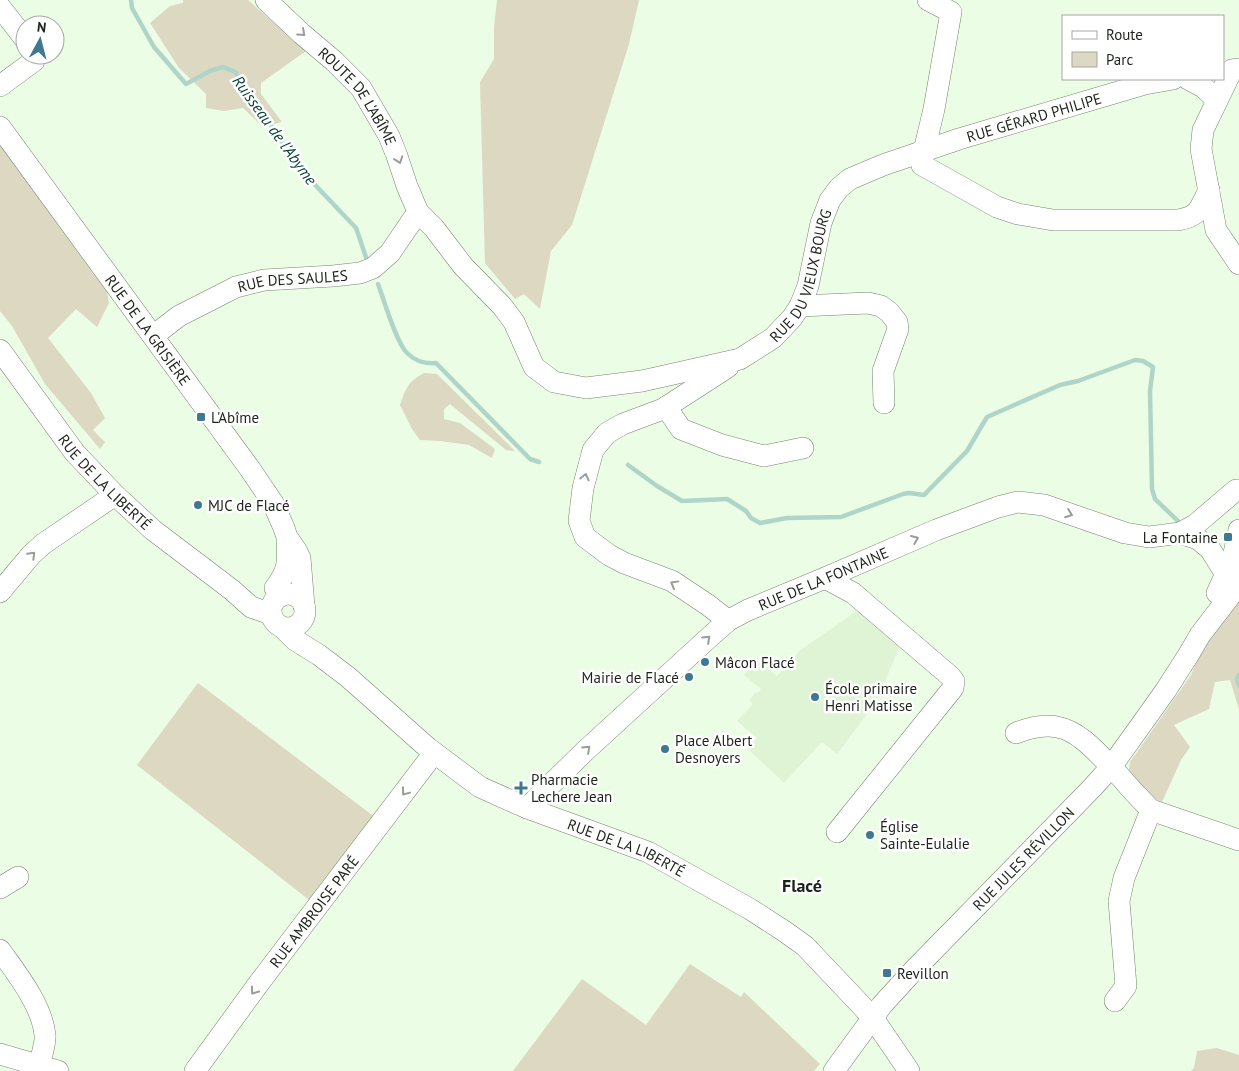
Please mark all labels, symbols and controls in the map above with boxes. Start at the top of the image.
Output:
north arrow [15,15,65,65]
legend [1062,15,1224,80]
text: N [36,18,47,37]
text: Route [1106,25,1143,44]
one-way arrow [296,27,305,36]
street label: ROUTE DE L'ABÎME [315,43,401,148]
text: Parc [1106,50,1133,69]
water label: Ruisseau de l'Abyme [229,71,322,189]
street label: RUE GÉRARD PHILIPE [964,88,1103,146]
one-way arrow [393,156,403,164]
street label: RUE DU VIEUX BOURG [765,206,835,346]
street label: RUE DES SAULES [235,265,349,296]
street label: RUE DE LA GRISIÈRE [101,271,195,389]
place label: L'Abîme [211,408,259,427]
marker: L'Abîme [195,411,207,423]
street label: RUE DE LA LIBERTÉ [55,430,156,534]
one-way arrow [579,473,590,482]
place label: MJC de Flacé [208,496,290,515]
marker: MJC de Flacé [192,499,204,511]
one-way arrow [1065,508,1073,518]
place label: La Fontaine [1143,528,1218,547]
marker: La Fontaine [1222,531,1234,543]
one-way arrow [910,535,919,546]
street label: RUE DE LA FONTAINE [755,542,891,614]
one-way arrow [26,552,35,561]
one-way arrow [670,580,679,590]
one-way arrow [701,636,710,645]
place label: Mâcon Flacé [715,653,795,672]
marker: Mâcon Flacé [699,656,711,668]
place label: Mairie de Flacé [582,668,679,687]
marker: Mairie de Flacé [683,671,695,683]
place label: École primaire Henri Matisse [825,679,917,715]
marker: École primaire Henri Matisse [809,691,821,703]
place label: Place Albert Desnoyers [675,731,752,767]
marker: Place Albert Desnoyers [659,743,671,755]
one-way arrow [581,746,590,755]
place label: Pharmacie Lechere Jean [531,770,612,806]
marker: Pharmacie Lechere Jean [515,782,527,794]
one-way arrow [402,786,411,796]
street label: RUE JULES RÉVILLON [968,803,1078,914]
street label: RUE DE LA LIBERTÉ [565,814,689,880]
place label: Église Sainte-Eulalie [880,817,970,853]
marker: Église Sainte-Eulalie [864,829,876,841]
street label: RUE AMBROISE PARÉ [265,851,362,971]
district label: Flacé [782,874,822,897]
place label: Revillon [897,964,949,983]
marker: Revillon [881,967,893,979]
one-way arrow [251,985,260,995]

